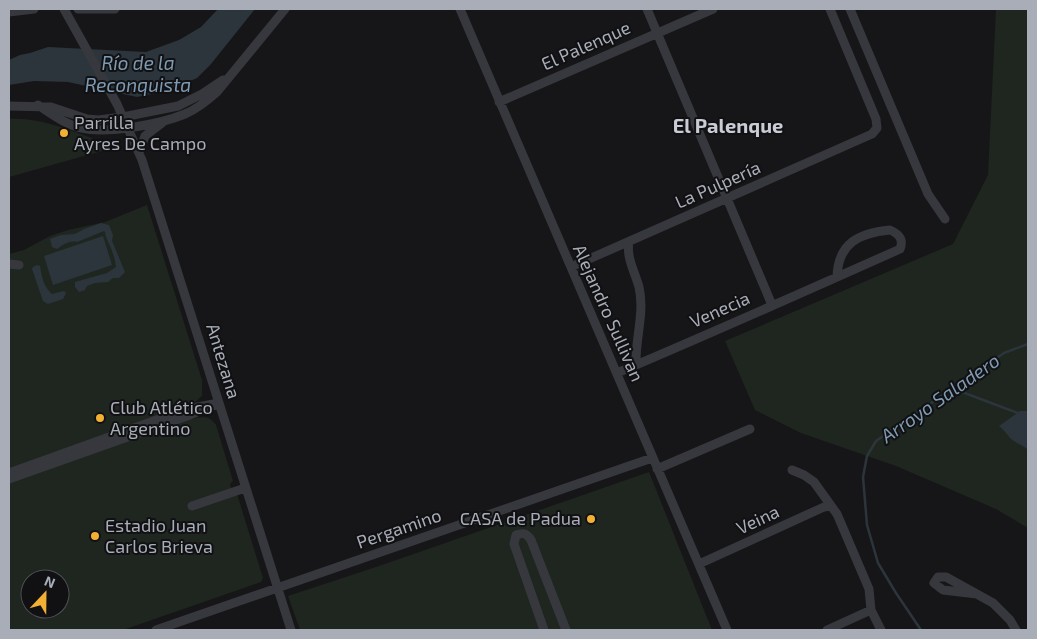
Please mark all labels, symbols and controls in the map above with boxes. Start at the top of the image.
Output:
street label: El Palenque [538,16,633,74]
water label: Río de la Reconquista [85,51,191,96]
place label: Parrilla Ayres De Campo [74,111,206,154]
district label: El Palenque [673,113,783,137]
marker: Parrilla Ayres De Campo [58,127,70,139]
street label: La Pulpería [672,156,764,213]
street label: Alejandro Sullivan [569,241,649,385]
street label: Venecia [686,286,753,332]
street label: Antezana [202,320,246,401]
water label: Arroyo Saladero [875,348,1004,448]
place label: Club Atlético Argentino [110,396,213,439]
marker: Club Atlético Argentino [94,412,106,424]
street label: Veina [733,500,783,539]
street label: Pergamino [353,503,444,553]
place label: CASA de Padua [460,507,581,529]
marker: CASA de Padua [585,513,597,525]
place label: Estadio Juan Carlos Brieva [105,514,213,557]
marker: Estadio Juan Carlos Brieva [89,530,101,542]
north arrow [20,569,70,619]
text: N [42,572,58,591]

